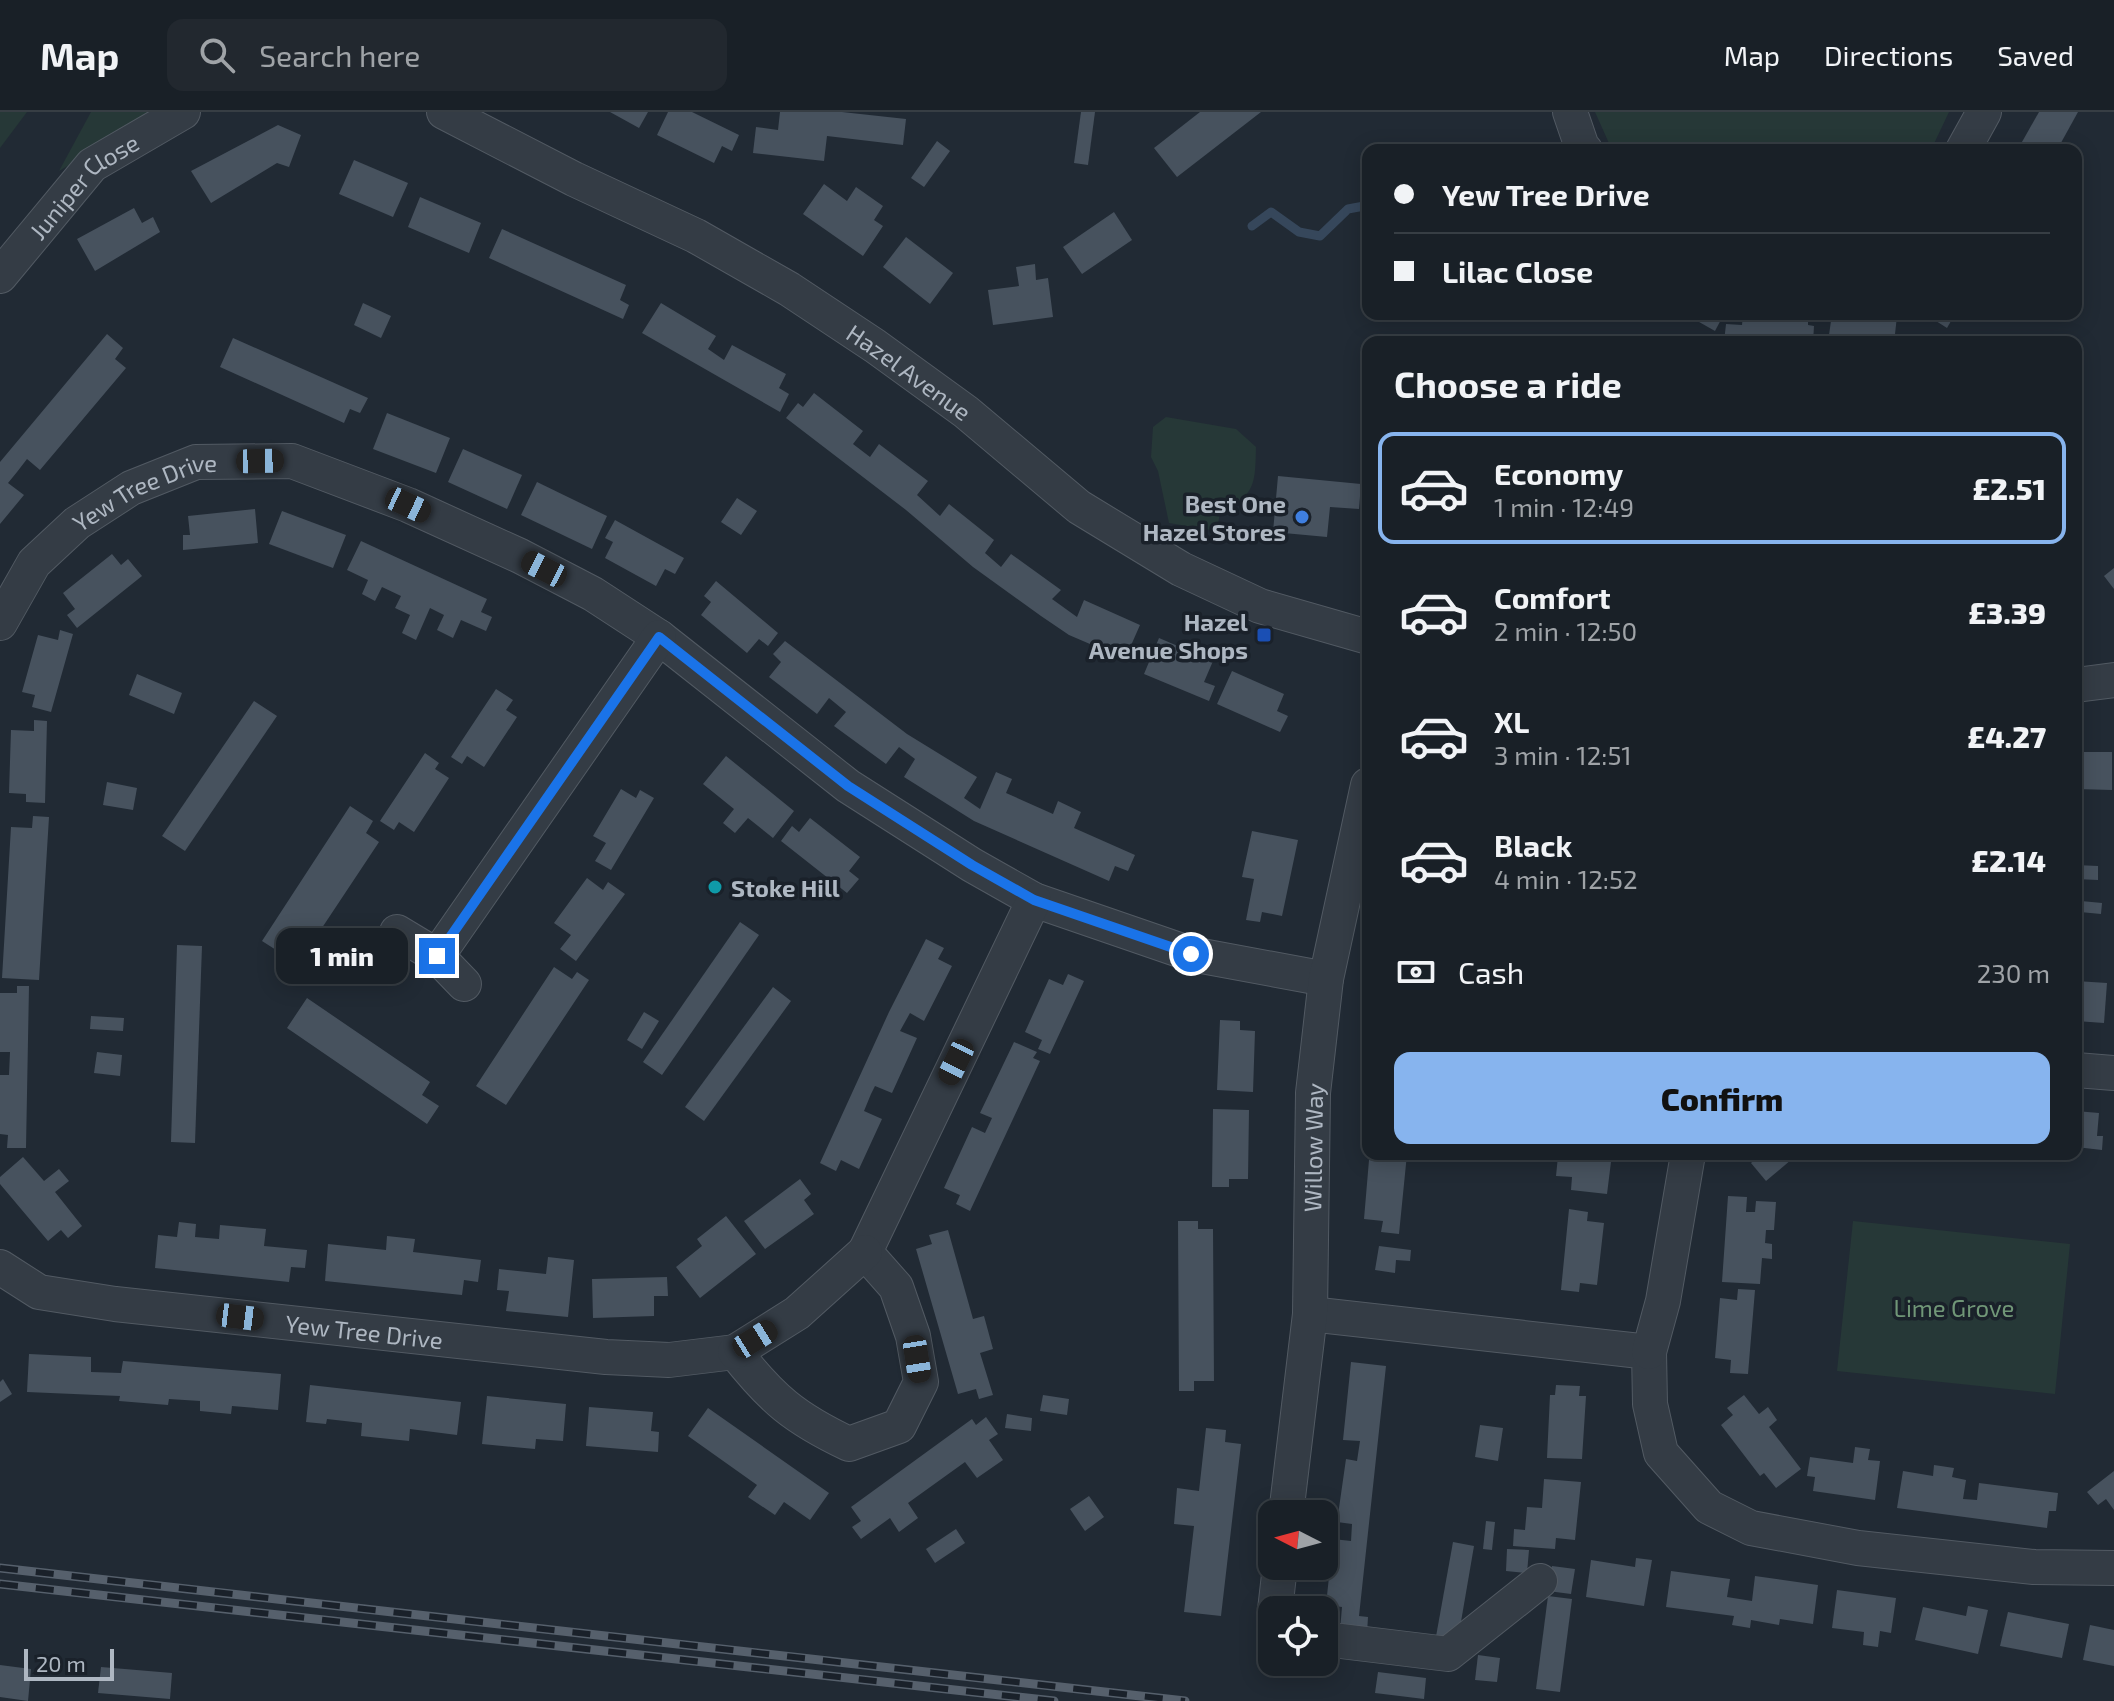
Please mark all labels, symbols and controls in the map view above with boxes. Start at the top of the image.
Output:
search box [167,19,727,91]
text: Map [40,32,119,78]
icon: search [195,33,239,77]
text: Search here [259,37,420,73]
text: Map [1724,38,1780,72]
text: Directions [1824,38,1953,72]
text: Saved [1997,38,2074,72]
street label: Juniper Close [22,127,143,245]
text: Yew Tree Drive [1442,176,1650,212]
text: Lilac Close [1442,253,1593,289]
street label: Hazel Avenue [842,317,977,426]
text: Choose a ride [1394,362,1622,405]
street label: Yew Tree Drive [67,447,217,537]
car [236,449,284,473]
icon: car [1398,452,1470,524]
text: Economy [1494,455,1623,491]
text: £2.51 [1973,470,2046,506]
car [381,484,435,526]
place label: Best One Hazel Stores [1143,489,1286,546]
text: 1 min · 12:49 [1494,491,1634,522]
marker: Best One Hazel Stores [1293,508,1311,526]
car [517,547,571,591]
icon: car [1398,576,1470,648]
text: Comfort [1494,579,1611,615]
text: £3.39 [1968,594,2046,630]
place label: Hazel Avenue Shops [1089,607,1248,664]
text: 2 min · 12:50 [1494,615,1637,646]
marker: Hazel Avenue Shops [1255,626,1273,644]
icon: car [1398,700,1470,772]
text: XL [1494,703,1529,739]
text: £4.27 [1967,718,2046,754]
text: 3 min · 12:51 [1494,739,1632,770]
icon: car [1398,824,1470,896]
text: Black [1494,827,1572,863]
text: £2.14 [1971,842,2046,878]
text: 4 min · 12:52 [1494,863,1638,894]
place label: Stoke Hill [731,873,840,902]
marker: Stoke Hill [706,878,724,896]
callout: 1 min [277,928,409,984]
route start [1173,936,1209,972]
route end [419,938,455,974]
text: 1 min [310,940,374,971]
icon: cash [1394,950,1438,994]
text: Cash [1458,954,1524,990]
text: 230 m [1977,957,2050,988]
car [935,1035,977,1089]
button: Confirm [1394,1052,2050,1144]
street label: Willow Way [1297,1081,1329,1212]
park label: Lime Grove [1894,1293,2014,1322]
car [215,1302,265,1332]
street label: Yew Tree Drive [284,1308,445,1354]
car [728,1316,782,1362]
car [901,1333,933,1385]
north arrow [1258,1500,1338,1580]
map controls [1258,1500,1338,1676]
button: locate [1258,1596,1338,1676]
scale bar [24,1645,114,1681]
text: 20 m [36,1650,86,1676]

